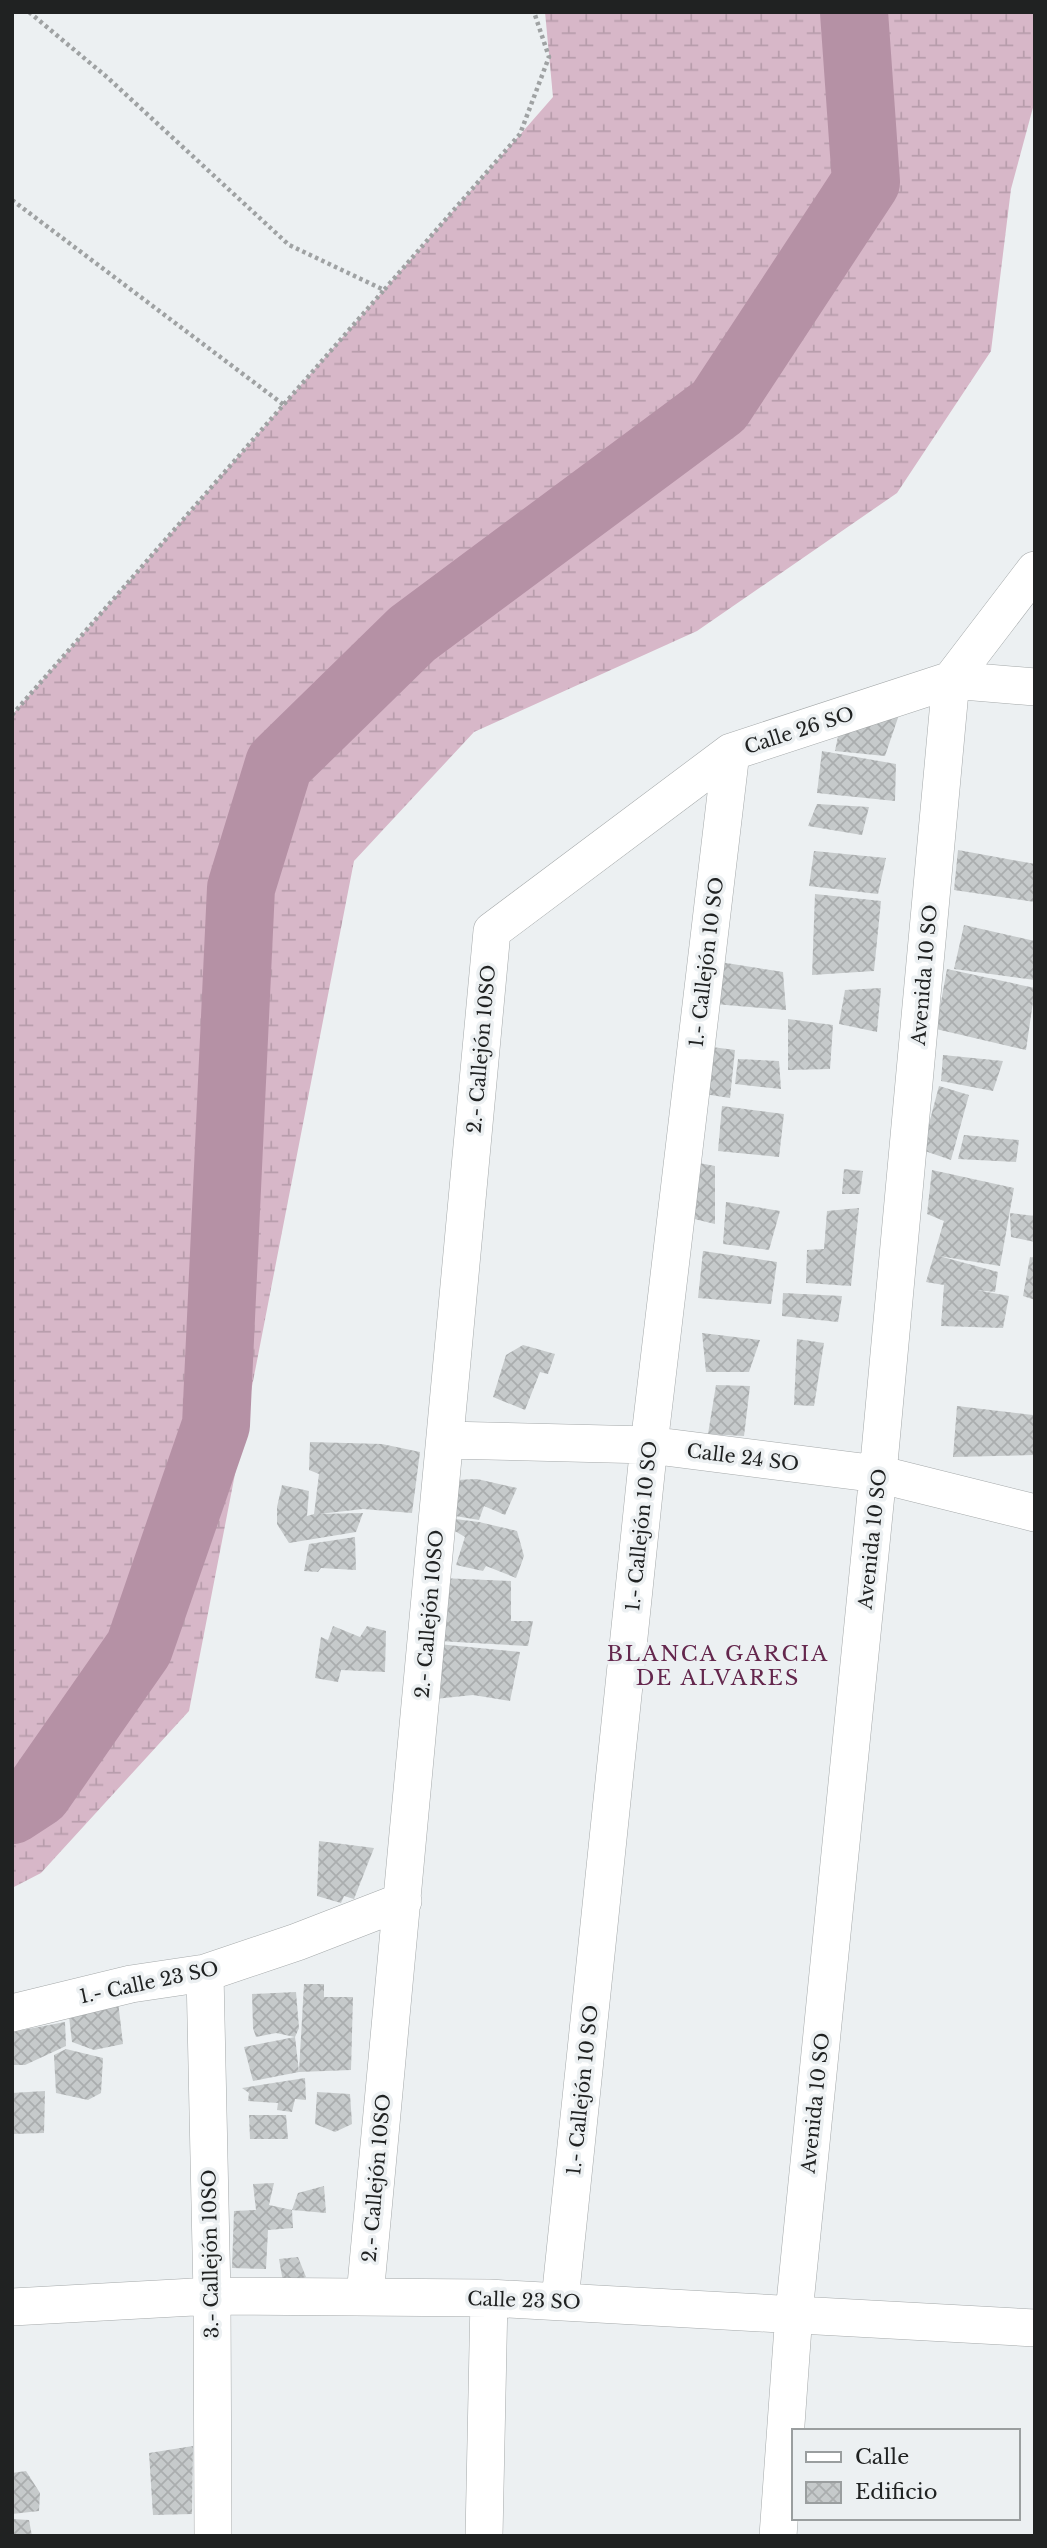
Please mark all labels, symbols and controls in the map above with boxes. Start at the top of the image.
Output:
street label: Calle 26 SO [741,702,857,759]
street label: 1.- Callejón 10 SO [685,876,728,1048]
street label: Avenida 10 SO [907,904,942,1048]
street label: 2.- Callejón 10SO [463,964,500,1134]
street label: Calle 24 SO [685,1439,800,1476]
street label: 1.- Callejón 10 SO [621,1440,662,1612]
street label: Avenida 10 SO [854,1467,891,1612]
street label: 2.- Callejón 10SO [411,1529,448,1699]
district label: BLANCA GARCIA DE ALVARES [607,1641,829,1691]
street label: 1.- Calle 23 SO [78,1957,221,2008]
street label: 1.- Callejón 10 SO [562,2004,603,2176]
street label: Avenida 10 SO [797,2031,834,2176]
street label: 2.- Callejón 10SO [358,2093,395,2263]
street label: 3.- Callejón 10SO [198,2169,223,2339]
street label: Calle 23 SO [467,2287,581,2314]
legend [792,2429,1019,2520]
text: Calle [855,2444,909,2470]
text: Edificio [855,2479,937,2505]

